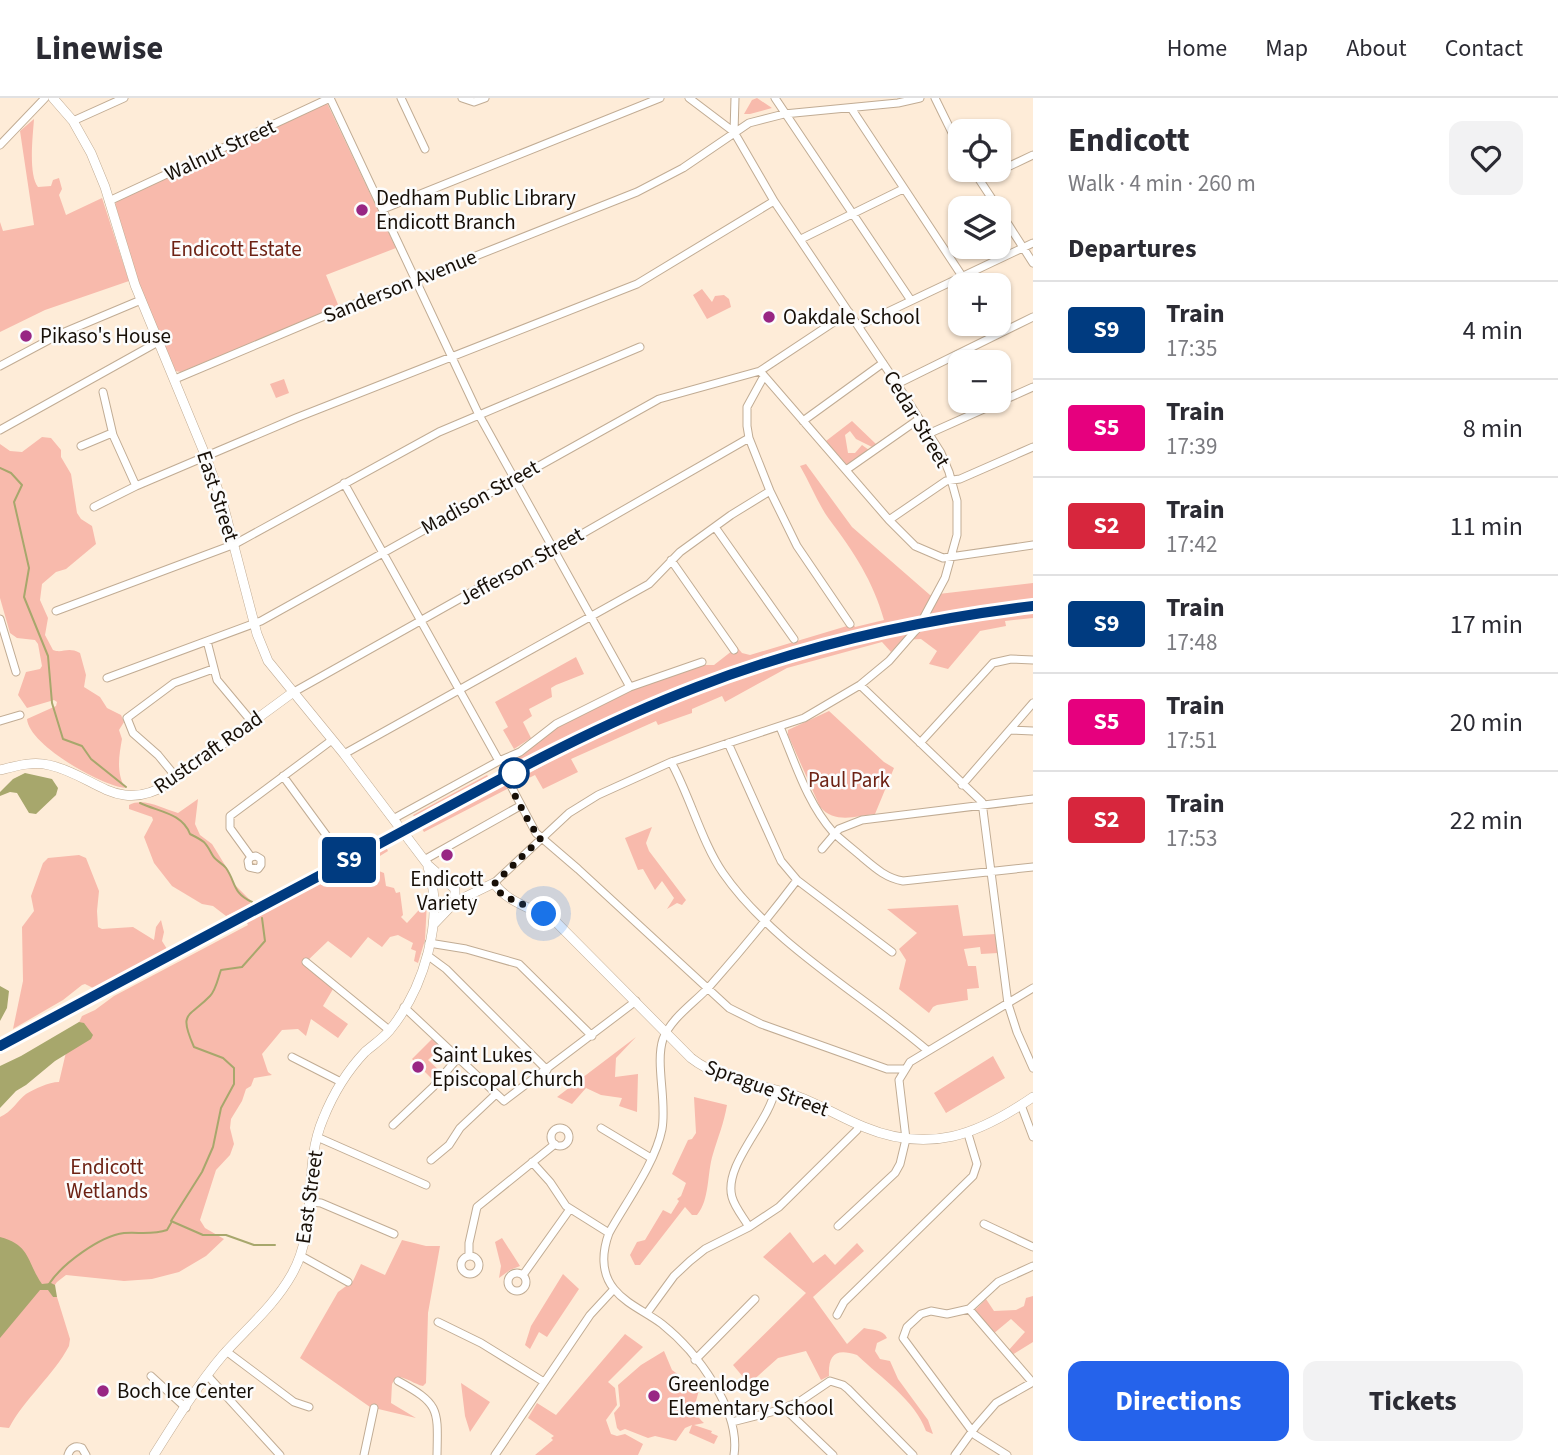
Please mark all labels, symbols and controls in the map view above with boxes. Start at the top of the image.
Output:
text: Linewise [35,25,163,72]
text: Home [1167,31,1227,66]
text: Map [1265,31,1308,66]
text: About [1346,31,1407,66]
text: Contact [1445,31,1523,66]
street label: Walnut Street [160,111,280,189]
text: Endicott [1068,117,1190,164]
map controls [948,119,1011,413]
button: locate [948,119,1011,182]
button: heart [1449,121,1523,195]
text: Walk · 4 min · 260 m [1068,167,1256,200]
place label: Dedham Public Library Endicott Branch [376,183,576,237]
button: layers [948,196,1011,259]
marker: Dedham Public Library Endicott Branch [354,202,370,218]
text: Departures [1068,230,1196,267]
park label: Endicott Estate [170,234,302,264]
street label: Sanderson Avenue [319,242,481,330]
button: + [948,273,1011,336]
text: Train [1166,295,1225,332]
place label: Oakdale School [783,302,920,332]
marker: Oakdale School [761,309,777,325]
text: S9 [1093,312,1120,347]
text: 4 min [1463,312,1523,349]
place label: Pikaso's House [40,321,171,351]
marker: Pikaso's House [18,328,34,344]
text: 17:35 [1166,332,1217,365]
button: − [948,350,1011,413]
street label: Cedar Street [876,365,958,473]
text: Train [1166,393,1225,430]
text: S5 [1093,410,1120,445]
text: 8 min [1463,410,1523,447]
text: 17:39 [1166,430,1217,463]
street label: East Street [189,447,247,545]
street label: Madison Street [415,452,545,542]
text: Train [1166,491,1225,528]
text: S2 [1093,508,1120,543]
text: 11 min [1450,508,1523,545]
street label: Jefferson Street [453,519,589,613]
text: 17:42 [1166,528,1217,561]
text: Train [1166,589,1225,626]
text: S9 [1093,606,1120,641]
text: 17 min [1450,606,1523,643]
text: 17:48 [1166,626,1217,659]
text: Train [1166,687,1225,724]
street label: Rustcraft Road [147,703,269,801]
text: S5 [1093,704,1120,739]
text: 20 min [1450,704,1523,741]
text: 17:51 [1166,724,1217,757]
unlabelled marker [499,758,529,788]
park label: Paul Park [808,765,891,795]
text: Train [1166,785,1225,822]
text: S2 [1093,802,1120,837]
text: 22 min [1450,802,1523,839]
text: 17:53 [1166,822,1217,855]
line badge: S9 [318,837,380,883]
text: S9 [336,842,362,877]
marker: Endicott Variety [439,847,455,863]
place label: Endicott Variety [410,864,484,918]
your location [526,896,561,931]
place label: Saint Lukes Episcopal Church [432,1040,584,1094]
street label: Sprague Street [701,1052,833,1124]
marker: Saint Lukes Episcopal Church [410,1059,426,1075]
street label: East Street [288,1148,330,1246]
park label: Endicott Wetlands [66,1152,148,1206]
button: Directions [1068,1361,1289,1441]
button: Tickets [1303,1361,1523,1441]
place label: Greenlodge Elementary School [668,1369,834,1423]
place label: Boch Ice Center [117,1376,254,1406]
marker: Boch Ice Center [95,1383,111,1399]
marker: Greenlodge Elementary School [646,1388,662,1404]

